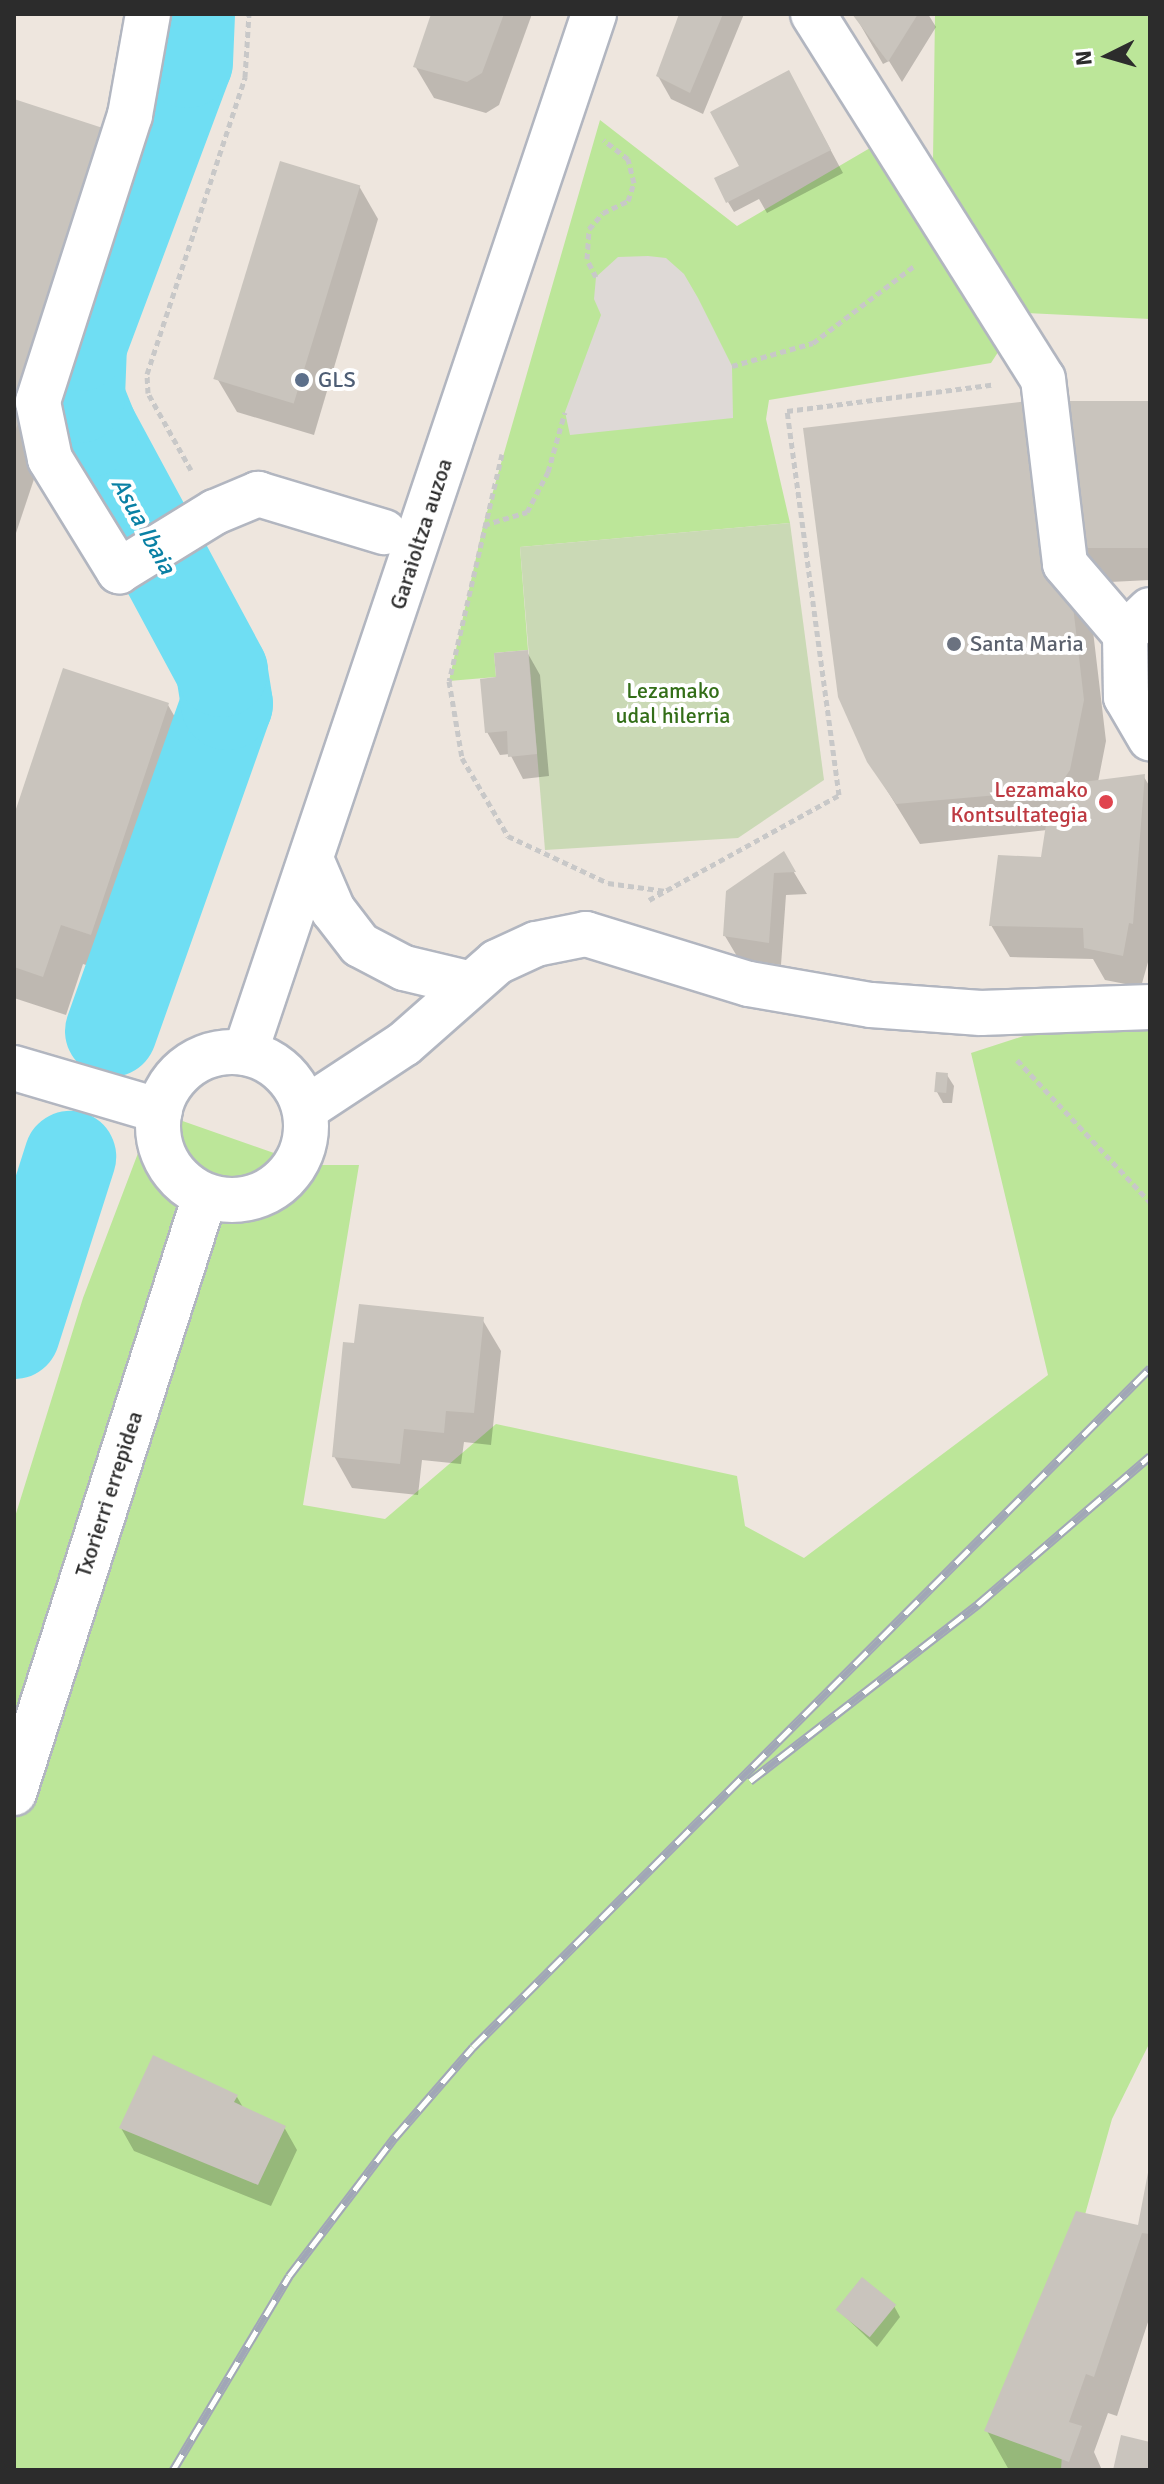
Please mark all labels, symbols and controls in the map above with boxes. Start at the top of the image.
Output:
north arrow [1068,16,1148,96]
text: N [1069,49,1098,67]
place label: GLS [318,367,356,393]
marker: GLS [293,371,311,389]
street label: Garaioltza auzoa [384,455,458,613]
water label: Asua Ibaia [105,473,181,579]
place label: Santa Maria [970,631,1084,657]
marker: Santa Maria [945,635,963,653]
park label: Lezamako udal hilerria [615,677,731,728]
place label: Lezamako Kontsultategia [951,776,1088,828]
marker: Lezamako Kontsultategia [1095,791,1117,813]
street label: Txorierri errepidea [70,1408,148,1580]

